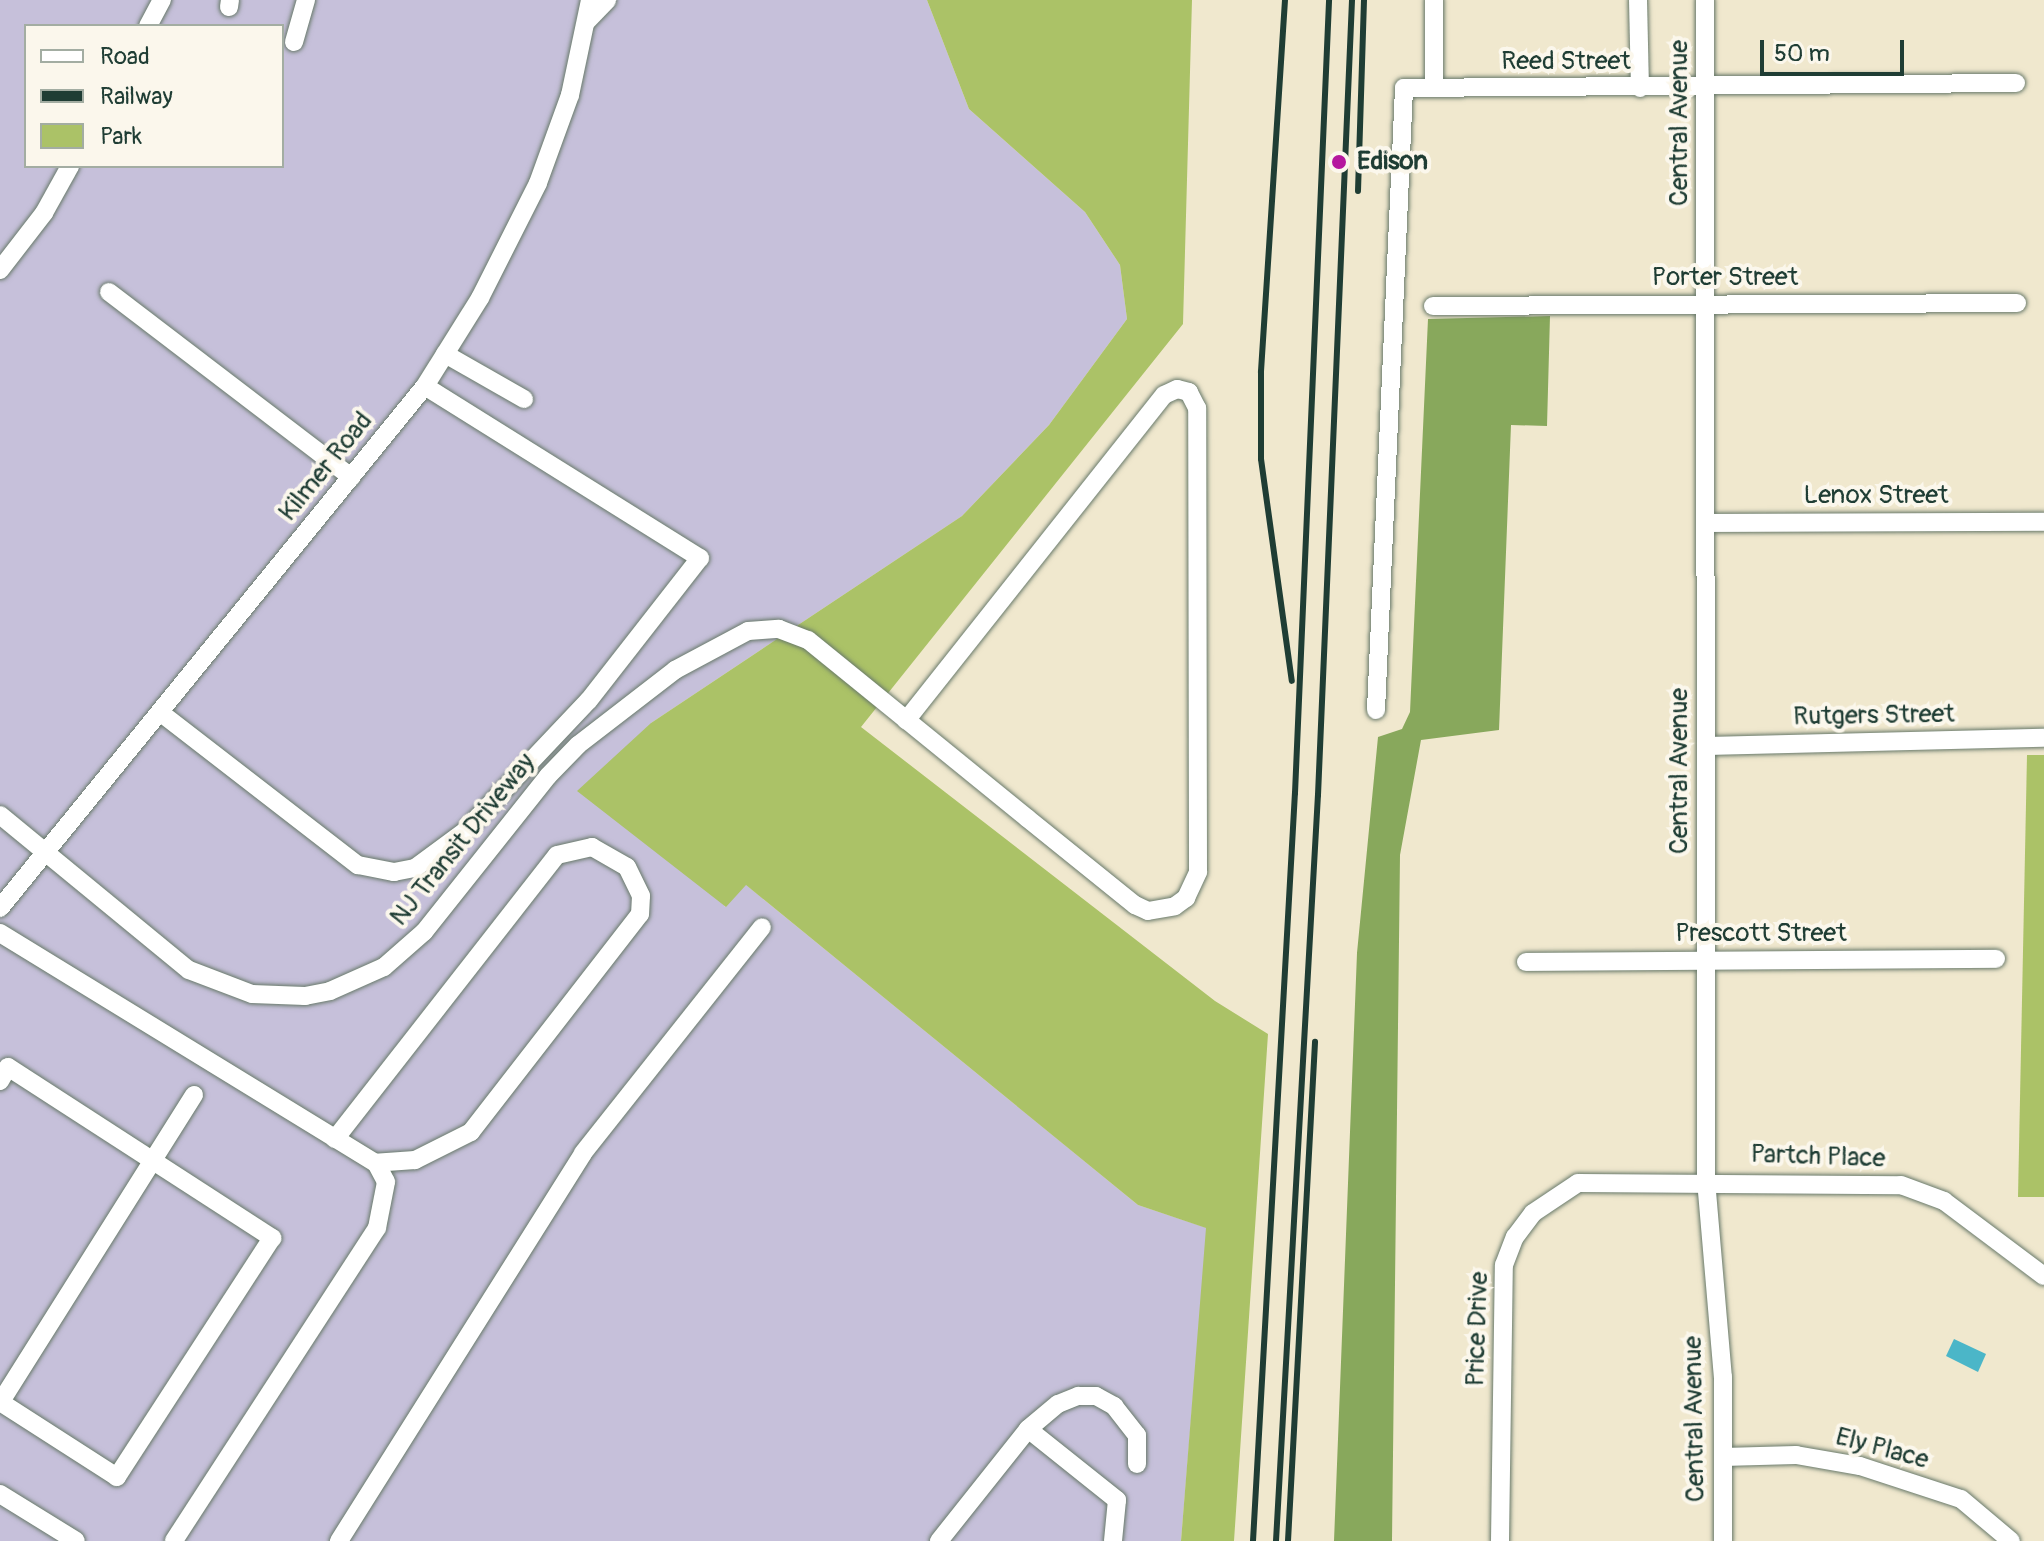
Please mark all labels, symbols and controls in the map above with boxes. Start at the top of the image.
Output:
legend [24,24,284,168]
scale bar [1764,24,1908,74]
text: 50 m [1774,39,1830,68]
street label: Central Avenue [1664,40,1696,206]
text: Road [100,42,150,71]
street label: Reed Street [1501,46,1631,78]
text: Railway [100,82,173,111]
text: Park [100,122,142,151]
place label: Edison [1357,146,1428,178]
marker: Edison [1328,151,1350,173]
street label: Porter Street [1652,262,1798,294]
street label: Kilmer Road [273,406,379,528]
street label: Lenox Street [1803,480,1949,512]
street label: Central Avenue [1664,688,1696,854]
street label: Rutgers Street [1793,699,1955,733]
street label: NJ Transit Driveway [384,748,542,932]
street label: Prescott Street [1675,918,1847,950]
street label: Partch Place [1750,1139,1886,1175]
street label: Price Drive [1460,1271,1496,1387]
street label: Central Avenue [1678,1336,1712,1502]
street label: Ely Place [1832,1422,1932,1476]

